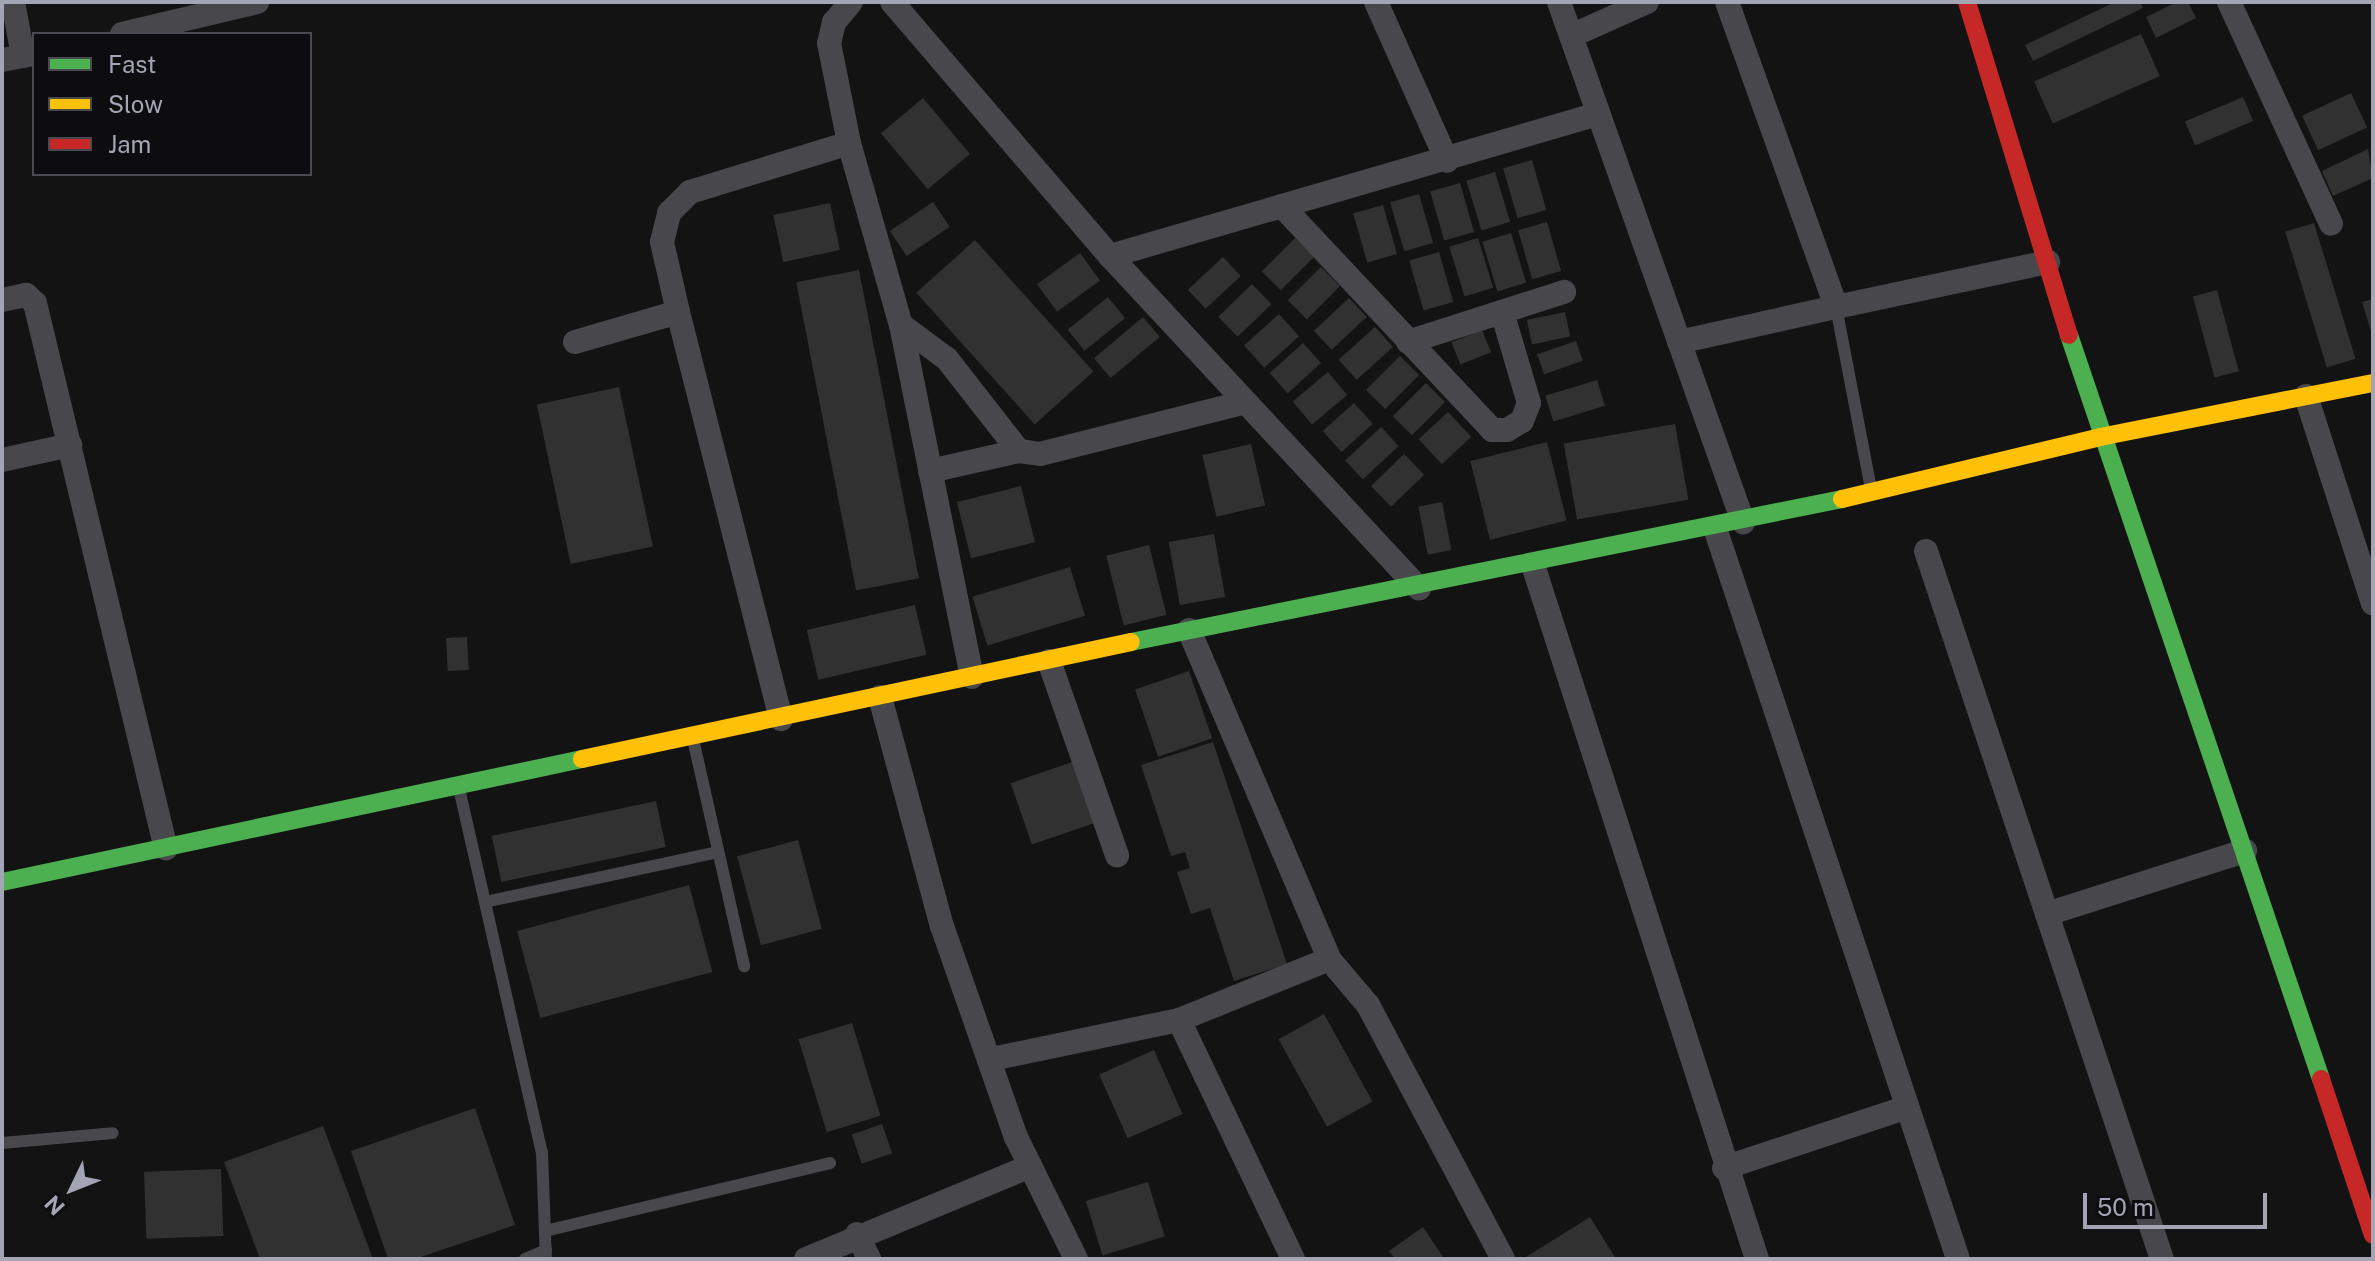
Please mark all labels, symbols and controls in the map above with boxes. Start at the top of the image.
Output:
legend [32,32,312,176]
text: Fast [108,50,156,78]
text: Slow [108,90,163,118]
text: Jam [108,130,151,158]
north arrow [32,1149,112,1229]
scale bar [2087,1177,2271,1227]
text: N [39,1190,70,1221]
text: 50 m [2097,1193,2154,1221]

